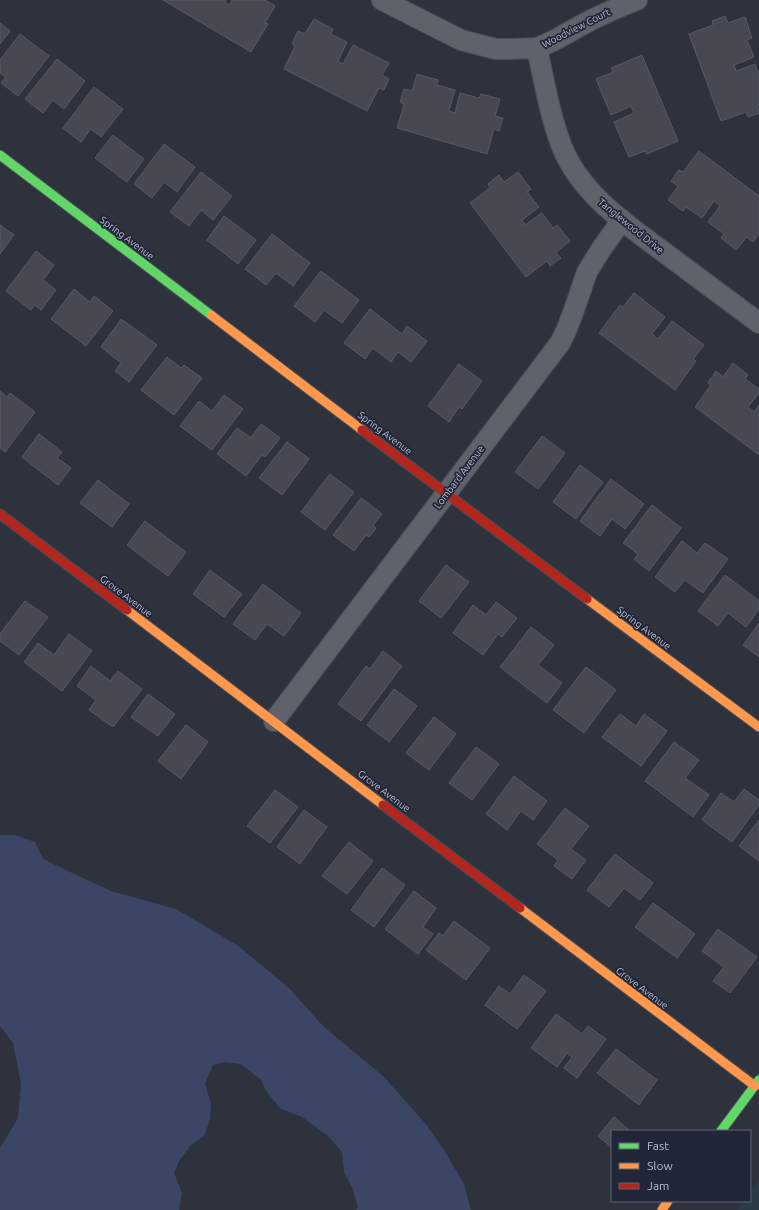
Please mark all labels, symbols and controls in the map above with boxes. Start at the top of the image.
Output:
street label: Woodview Court [540,6,612,50]
street label: Tanglewood Drive [596,196,666,256]
street label: Spring Avenue [98,214,156,262]
street label: Spring Avenue [356,409,414,457]
street label: Lombard Avenue [432,443,486,511]
street label: Grove Avenue [98,573,154,619]
street label: Spring Avenue [615,604,673,652]
street label: Grove Avenue [356,768,412,814]
street label: Grove Avenue [614,965,670,1011]
legend [611,1130,751,1202]
text: Fast [647,1139,669,1152]
text: Slow [647,1159,673,1172]
text: Jam [647,1179,669,1192]

